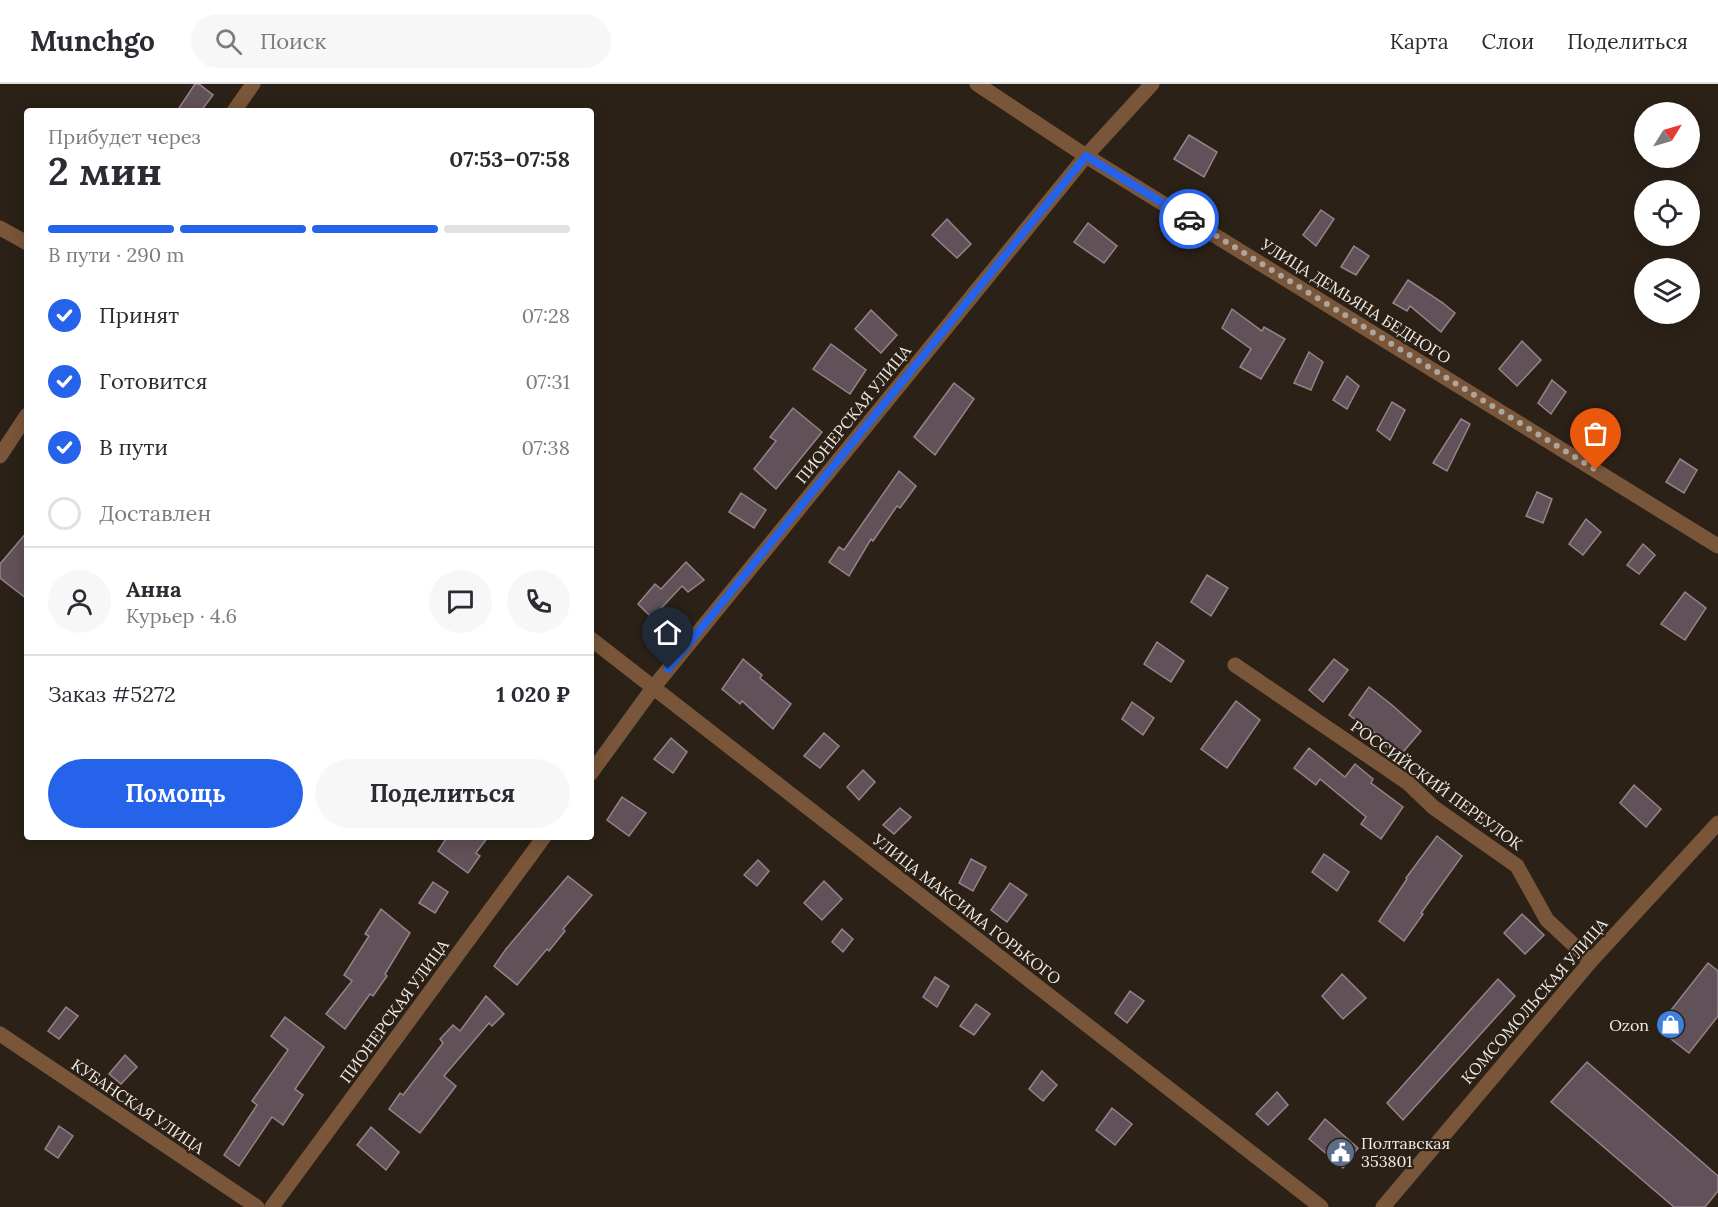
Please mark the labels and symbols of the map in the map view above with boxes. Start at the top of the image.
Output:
north arrow [1634,102,1700,168]
courier [1159,189,1219,249]
street label: УЛИЦА ДЕМЬЯНА БЕДНОГО [1256,234,1455,368]
street label: ПИОНЕРСКАЯ УЛИЦА [791,340,916,487]
pin [1570,408,1621,470]
pin [642,607,693,669]
street label: РОССИЙСКИЙ ПЕРЕУЛОК [1347,716,1527,854]
street label: УЛИЦА МАКСИМА ГОРЬКОГО [868,829,1065,989]
street label: КОМСОМОЛЬСКАЯ УЛИЦА [1457,913,1612,1088]
street label: ПИОНЕРСКАЯ УЛИЦА [335,935,453,1086]
shop icon: Ozon [1654,1009,1686,1041]
place label: Ozon [1609,1015,1649,1035]
street label: КУБАНСКАЯ УЛИЦА [68,1054,209,1158]
place label: Полтавская 353801 [1361,1133,1450,1171]
public building icon: Полтавская 353801 [1324,1136,1356,1168]

